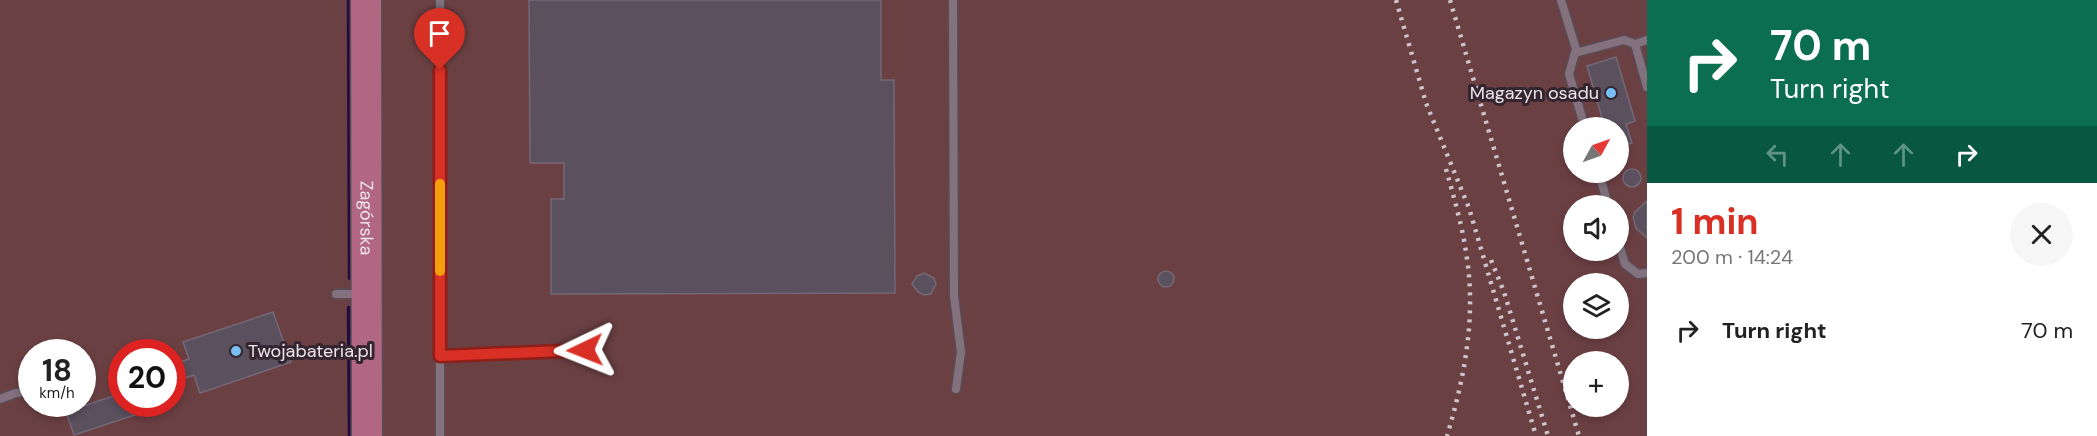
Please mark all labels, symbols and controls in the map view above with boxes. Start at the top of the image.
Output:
pin [414,8,465,70]
icon: arrive [423,17,456,50]
text: 70 m [1770,18,1871,73]
icon: right [1671,24,1749,102]
text: Turn right [1770,71,1890,106]
place label: Magazyn osadu [1470,81,1599,105]
marker: Magazyn osadu [1604,86,1618,100]
north arrow [1563,117,1629,183]
map controls [1563,117,1629,417]
icon: left [1761,138,1794,171]
icon: ahead [1824,138,1857,171]
icon: ahead [1887,138,1920,171]
icon: right [1950,138,1983,171]
street label: Zagórska [354,181,379,255]
button: sound [1563,195,1629,261]
text: 1 min [1671,198,1759,245]
button: close [2010,203,2073,266]
text: 200 m · 14:24 [1671,244,1793,270]
button: layers [1563,273,1629,339]
icon: right [1671,314,1704,347]
text: Turn right [1722,316,1827,345]
text: 70 m [2021,316,2073,345]
position arrow [553,318,617,382]
speed limit sign: 20 [108,339,186,417]
place label: Twojabateria.pl [248,339,373,363]
marker: Twojabateria.pl [229,344,243,358]
text: 18 [42,351,72,390]
button: + [1563,351,1629,417]
text: km/h [39,383,75,403]

